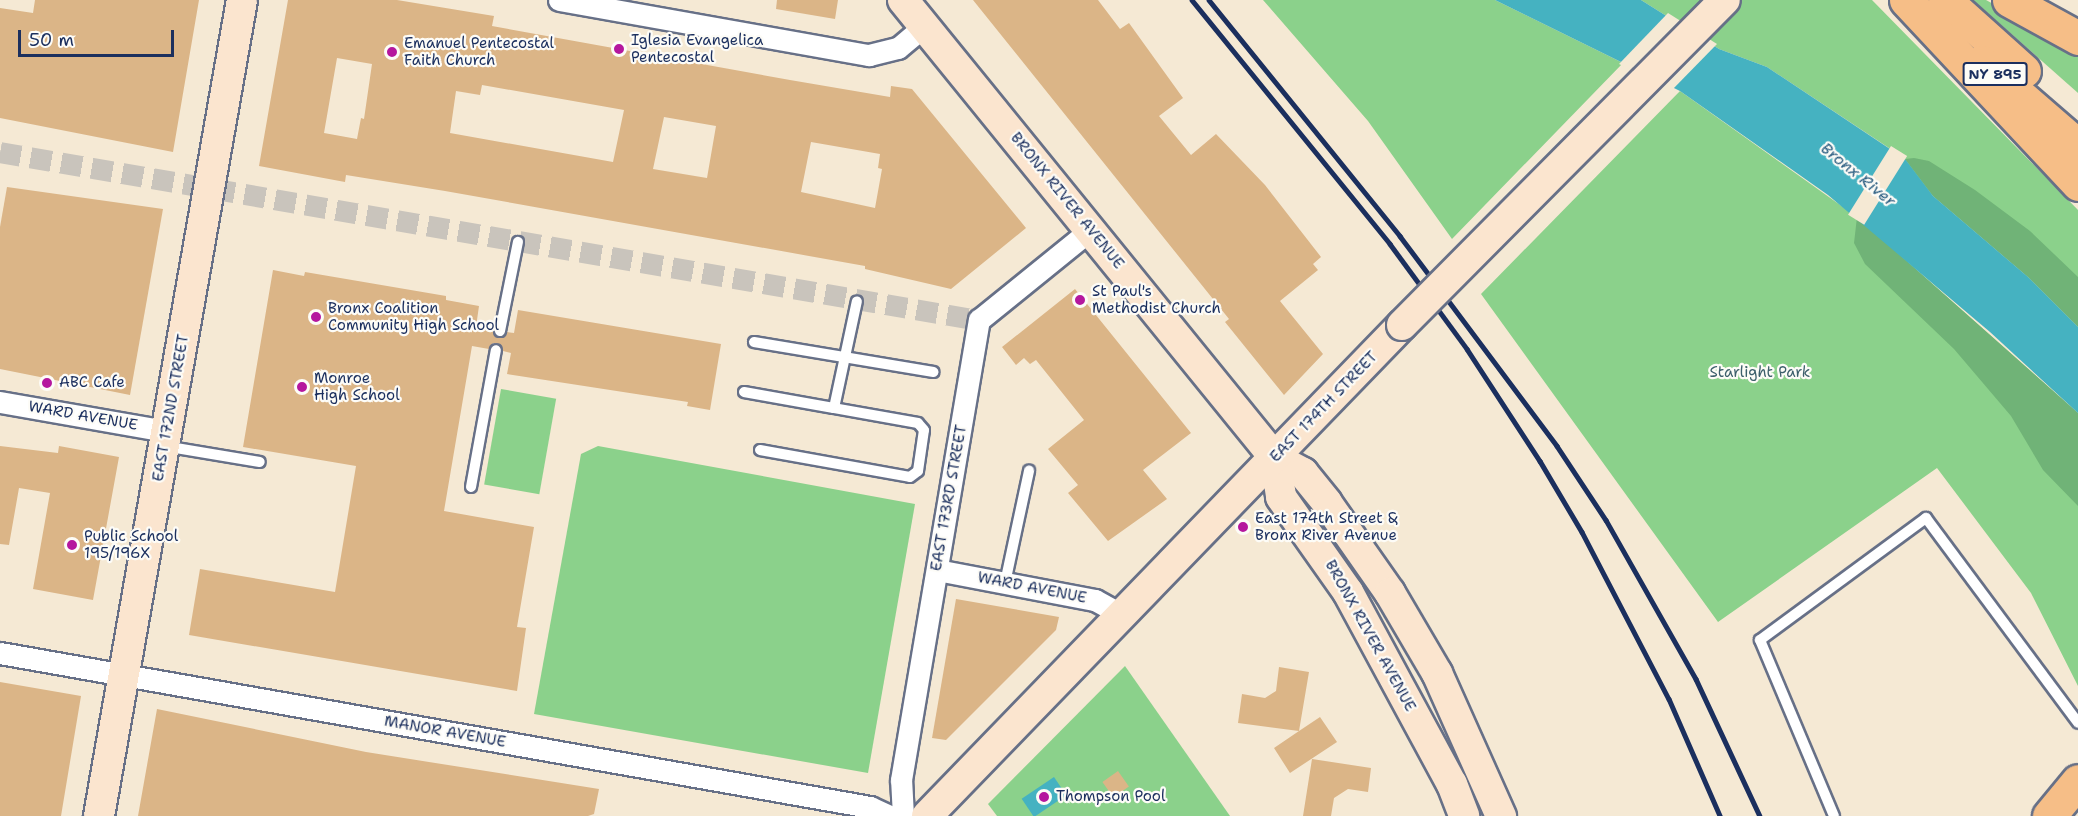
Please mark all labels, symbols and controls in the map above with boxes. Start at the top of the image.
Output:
scale bar [21,18,177,56]
text: 50 m [29,28,74,52]
place label: Iglesia Evangelica Pentecostal [631,31,763,66]
place label: Emanuel Pentecostal Faith Church [404,34,554,69]
marker: Iglesia Evangelica Pentecostal [612,42,626,56]
marker: Emanuel Pentecostal Faith Church [385,45,399,59]
road number: NY 895 [1962,63,2028,85]
street label: BRONX RIVER AVENUE [1006,129,1128,273]
water label: Bronx River [1817,139,1899,211]
place label: St Paul's Methodist Church [1092,282,1221,317]
marker: St Paul's Methodist Church [1073,293,1087,307]
place label: Bronx Coalition Community High School [328,299,499,334]
marker: Bronx Coalition Community High School [309,310,323,324]
street label: EAST 172ND STREET [149,333,193,483]
street label: EAST 174TH STREET [1266,348,1382,466]
park label: Starlight Park [1710,364,1810,382]
place label: Monroe High School [314,369,400,404]
place label: ABC Cafe [59,374,125,392]
marker: ABC Cafe [40,376,54,390]
marker: Monroe High School [295,380,309,394]
street label: WARD AVENUE [27,398,139,434]
street label: EAST 173RD STREET [927,423,971,573]
place label: East 174th Street & Bronx River Avenue [1255,509,1397,544]
marker: East 174th Street & Bronx River Avenue [1236,520,1250,534]
place label: Public School 195/196X [84,527,178,562]
marker: Public School 195/196X [65,538,79,552]
street label: BRONX RIVER AVENUE [1321,557,1419,715]
street label: WARD AVENUE [976,569,1088,607]
street label: MANOR AVENUE [383,712,507,752]
place label: Thompson Pool [1056,788,1165,806]
marker: Thompson Pool [1037,790,1051,804]

